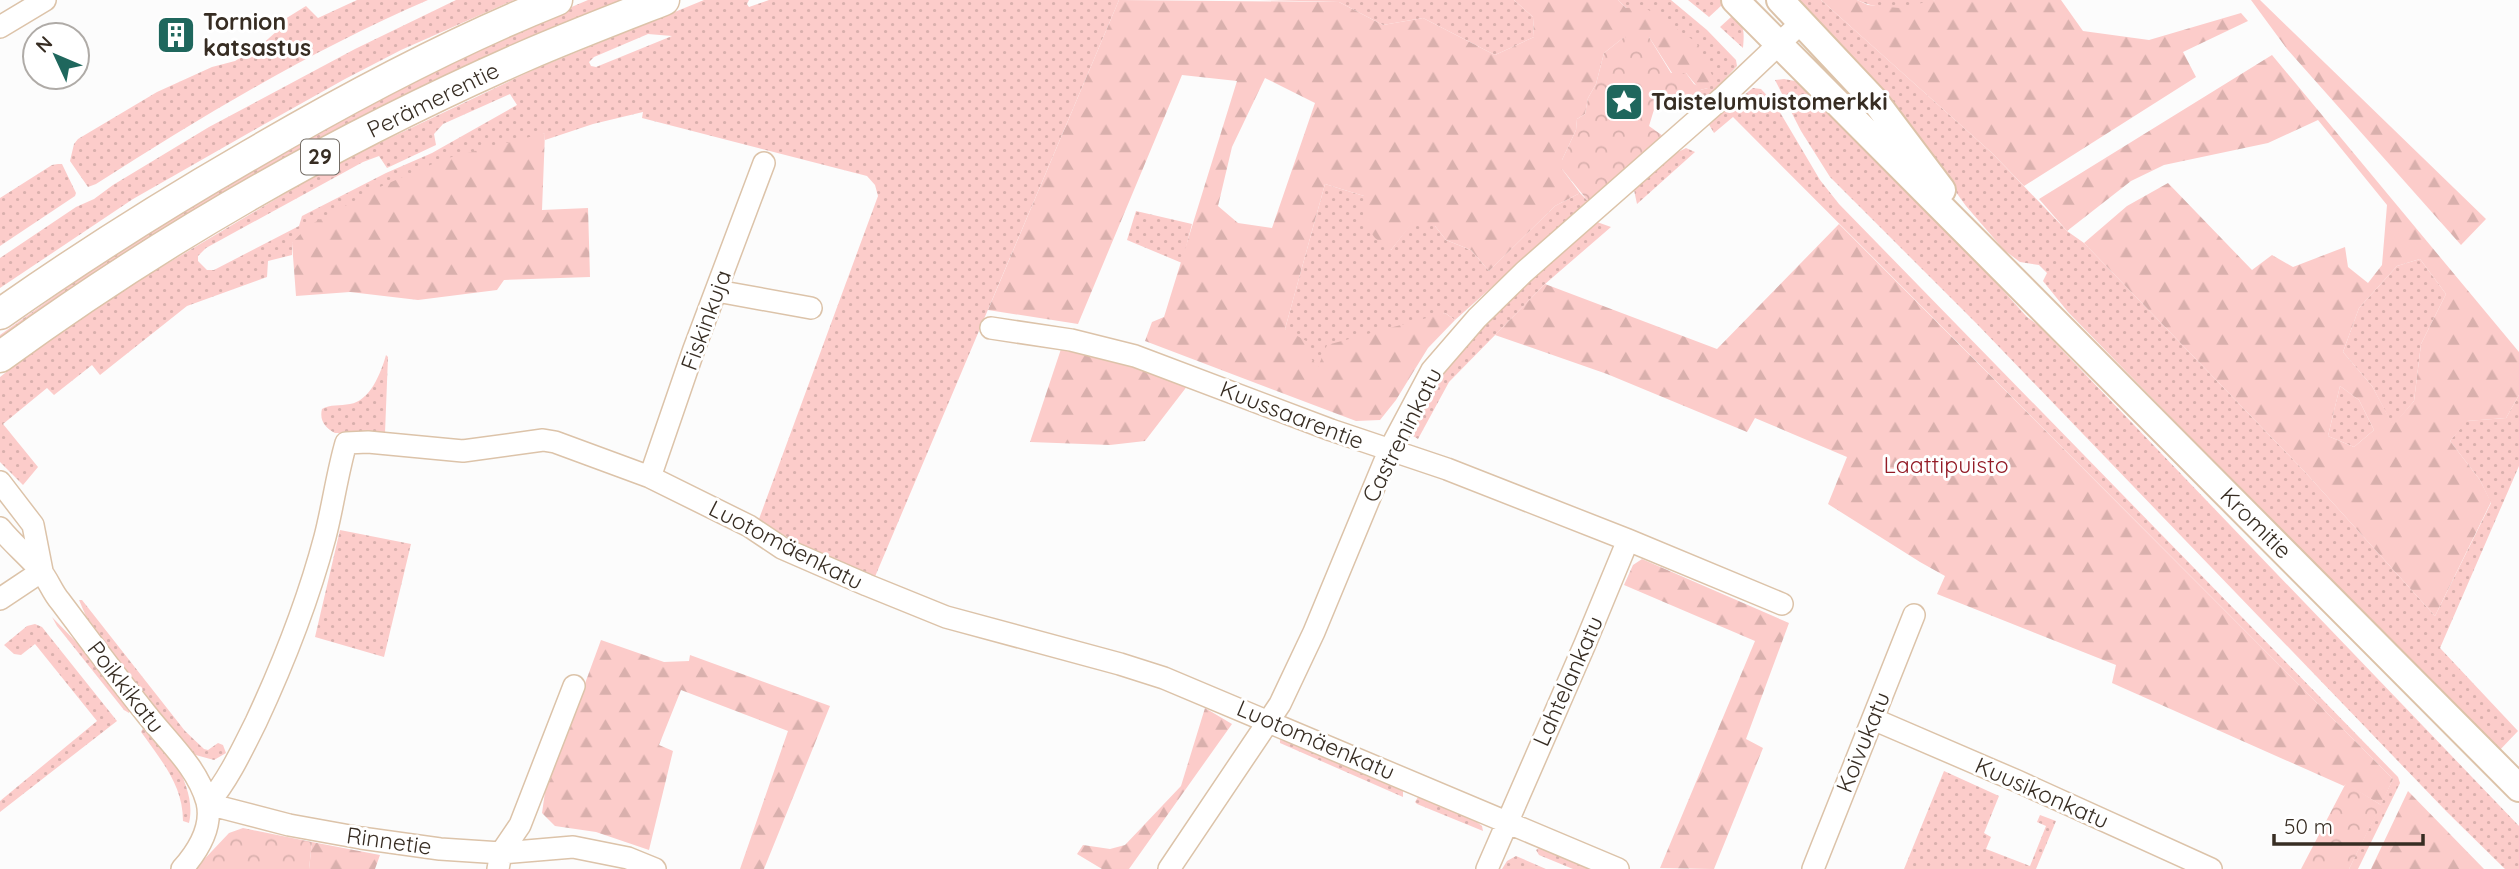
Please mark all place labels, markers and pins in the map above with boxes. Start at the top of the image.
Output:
place label: Tornion katsastus [203,7,311,62]
building icon: Tornion katsastus [155,14,197,56]
place icon: Taistelumuistomerkki [1603,81,1645,123]
place label: Taistelumuistomerkki [1651,87,1888,116]

